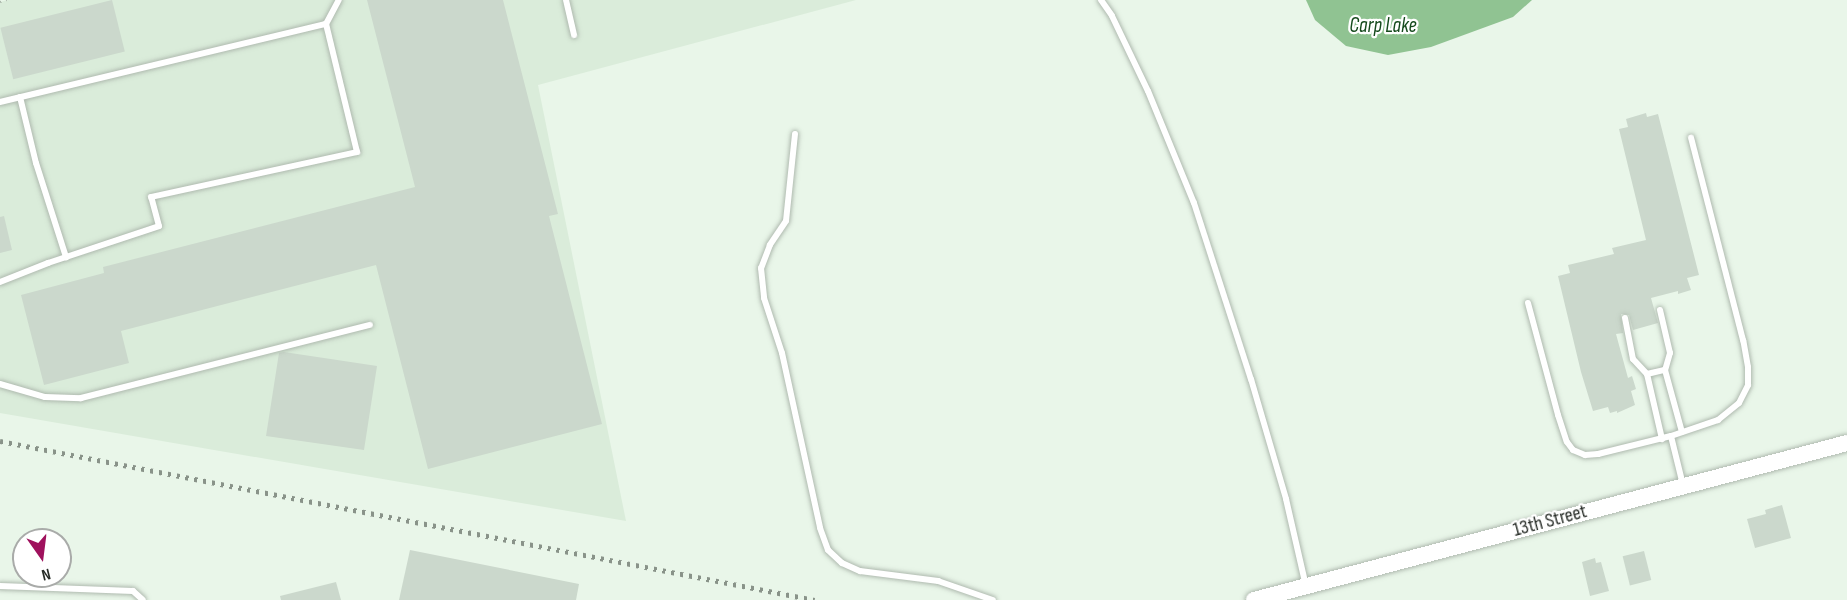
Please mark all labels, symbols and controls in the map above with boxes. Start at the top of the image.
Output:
water label: Carp Lake [1349,13,1417,39]
street label: 13th Street [1510,500,1590,542]
north arrow [12,528,72,588]
text: N [40,564,52,584]

